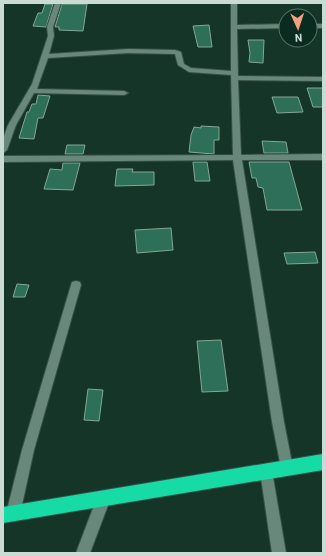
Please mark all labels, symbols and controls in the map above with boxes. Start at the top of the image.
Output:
north arrow [278,8,318,48]
text: N [295,32,303,45]

